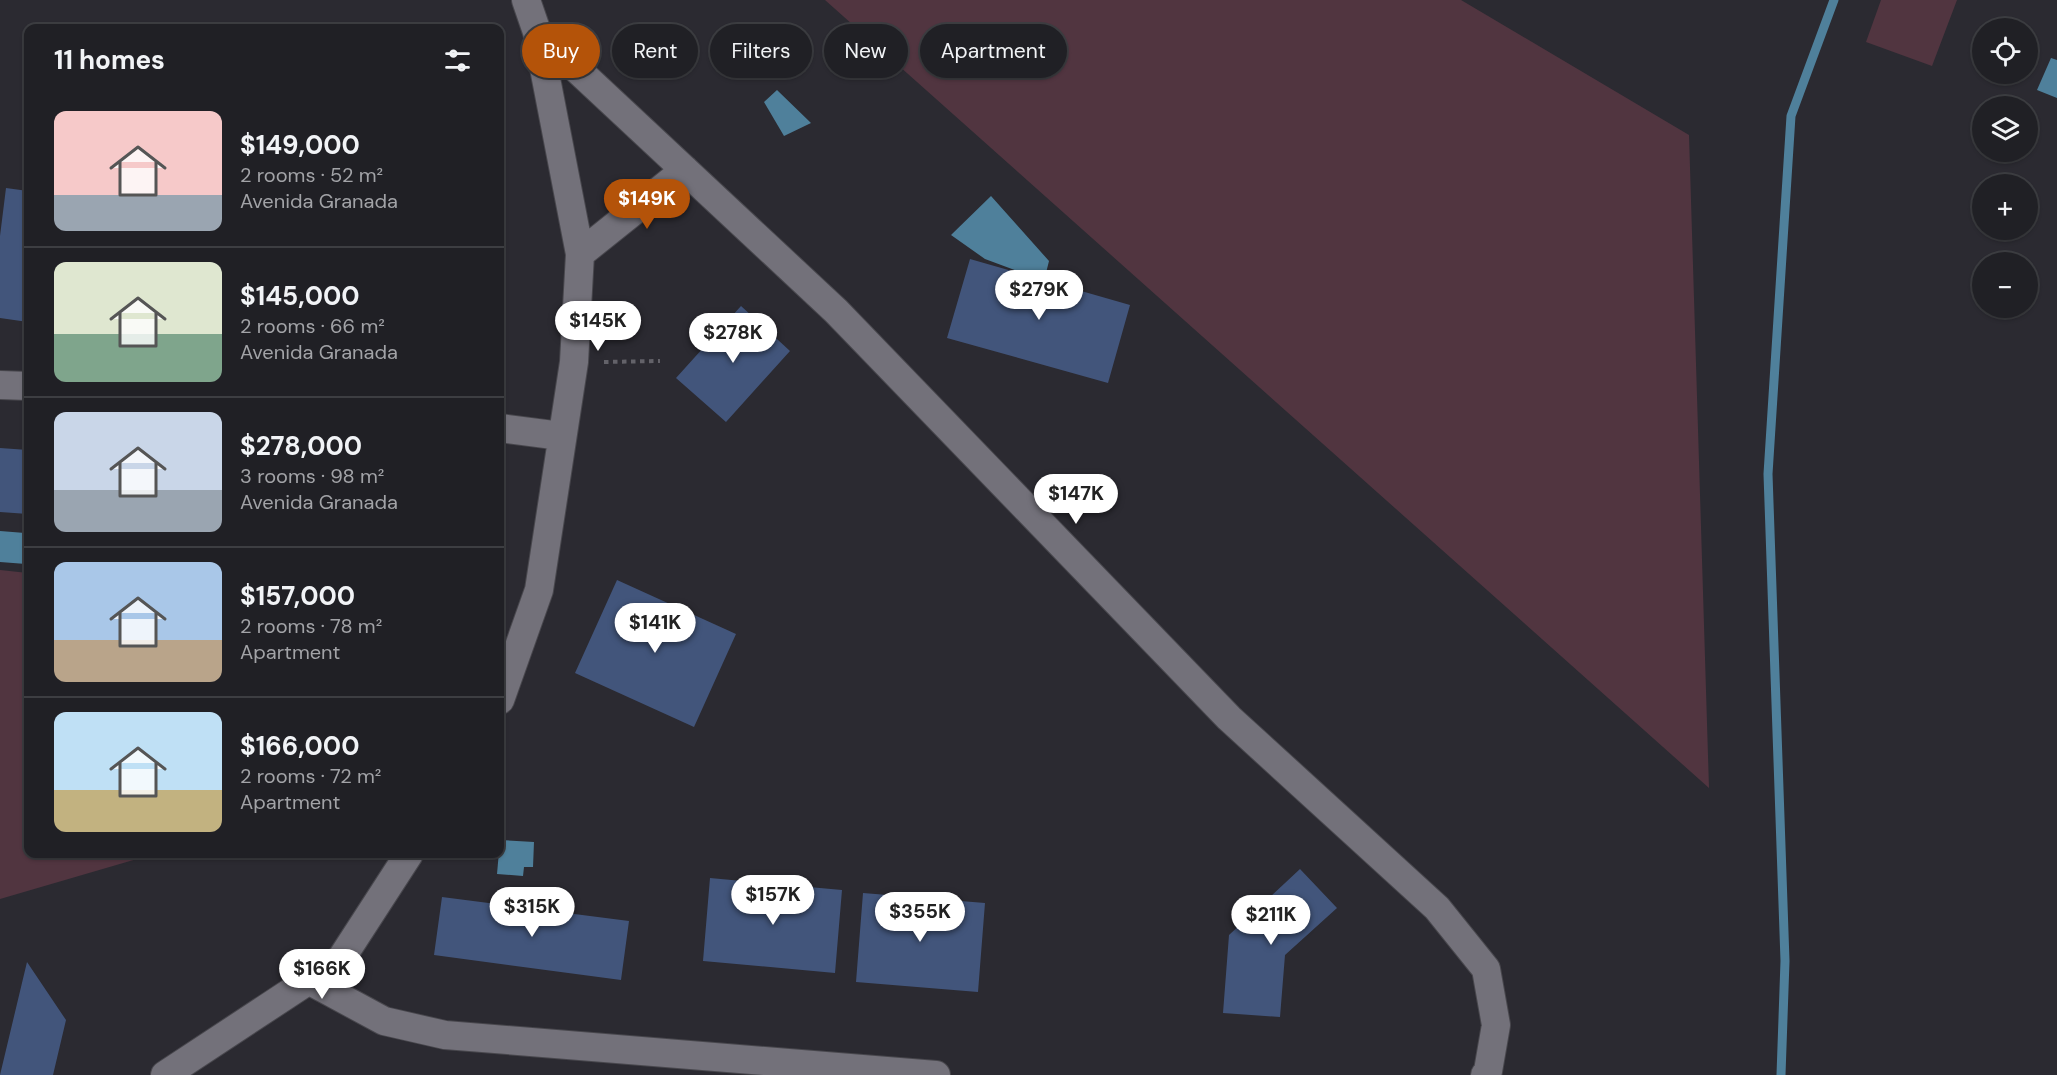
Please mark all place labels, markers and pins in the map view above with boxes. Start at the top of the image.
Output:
pin: $149K [605,179,689,230]
pin: $279K [997,270,1081,321]
pin: $145K [556,301,640,352]
pin: $278K [691,313,775,364]
pin: $147K [1034,474,1118,525]
pin: $141K [613,603,697,654]
pin: $157K [731,875,815,926]
pin: $315K [490,887,574,938]
pin: $355K [878,892,962,943]
pin: $211K [1229,895,1313,946]
pin: $166K [280,949,364,1000]

